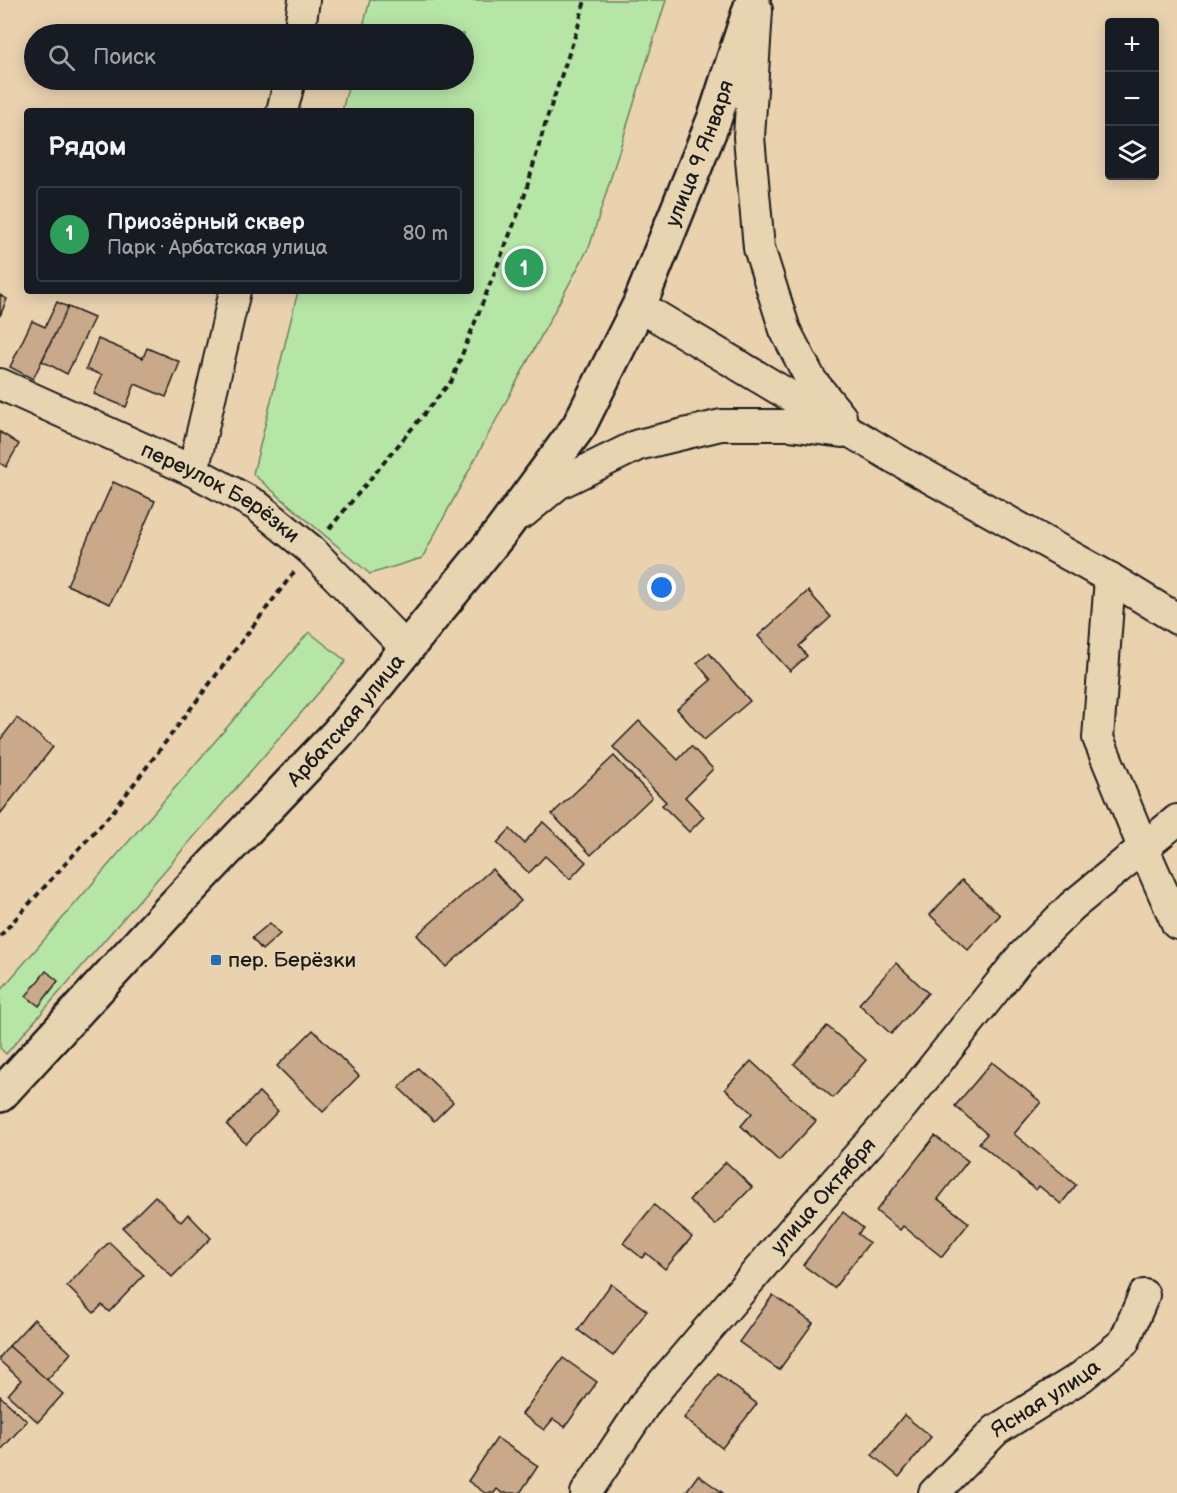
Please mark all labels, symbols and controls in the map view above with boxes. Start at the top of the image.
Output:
map controls [1105,18,1159,180]
button: + [1105,18,1159,72]
search box [24,24,474,90]
icon: search [45,41,78,74]
text: Поиск [93,44,156,71]
button: − [1105,72,1159,126]
street label: улица 9 Января [660,77,739,231]
button: layers [1105,126,1159,180]
text: Рядом [48,132,126,163]
text: Приозёрный сквер [107,209,305,236]
text: 1 [65,222,74,246]
text: 80 m [403,222,448,246]
text: Парк · Арбатская улица [107,236,328,260]
pin: 1 [504,246,544,290]
street label: переулок Берёзки [137,437,304,548]
your location [647,573,676,602]
street label: Арбатская улица [281,649,410,793]
place label: пер. Берёзки [228,948,356,973]
marker: пер. Берёзки [209,953,223,967]
street label: улица Октября [766,1133,881,1259]
street label: Ясная улица [986,1354,1106,1443]

